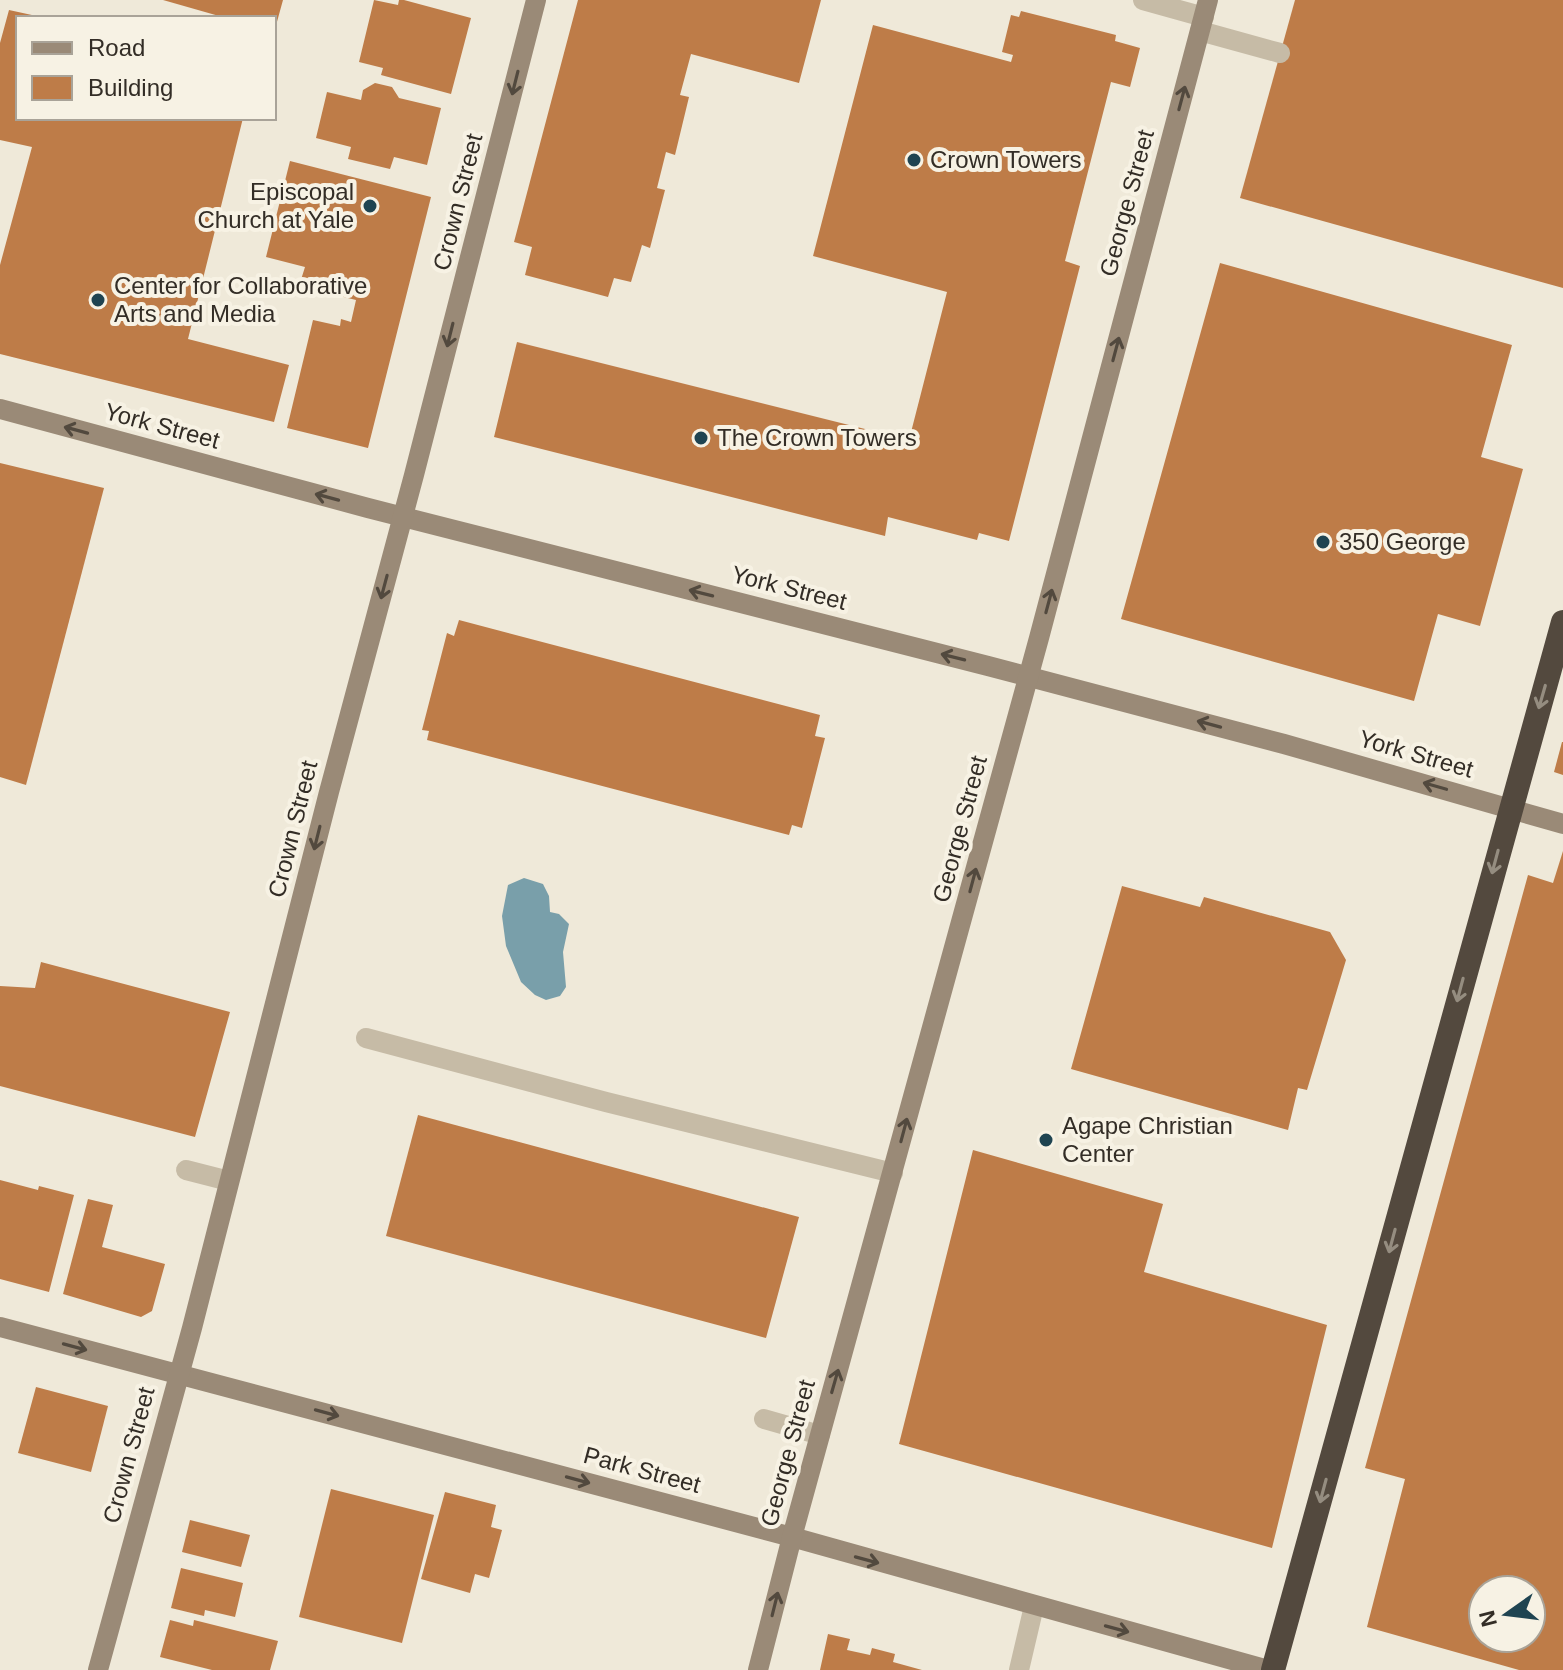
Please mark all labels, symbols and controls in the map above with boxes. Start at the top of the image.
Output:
legend [16,16,276,120]
text: Road [88,34,145,61]
one-way arrow [506,70,521,96]
text: Building [88,74,173,101]
one-way arrow [1175,86,1190,112]
street label: George Street [1094,126,1159,279]
street label: Crown Street [427,130,488,273]
place label: Crown Towers [930,146,1082,173]
marker: Crown Towers [905,151,923,169]
place label: Episcopal Church at Yale [197,178,354,233]
marker: Episcopal Church at Yale [361,197,379,215]
place label: Center for Collaborative Arts and Media [114,272,367,327]
marker: Center for Collaborative Arts and Media [89,291,107,309]
one-way arrow [442,322,457,348]
one-way arrow [1109,337,1124,363]
street label: York Street [102,397,223,454]
one-way arrow [64,421,90,436]
place label: The Crown Towers [717,424,917,451]
marker: The Crown Towers [692,429,710,447]
one-way arrow [315,489,341,504]
place label: 350 George [1339,528,1466,555]
marker: 350 George [1314,533,1332,551]
street label: York Street [729,560,850,615]
one-way arrow [376,573,391,599]
one-way arrow [689,585,715,600]
one-way arrow [1043,588,1058,614]
one-way arrow [941,648,967,663]
one-way arrow [1533,683,1548,709]
one-way arrow [1196,716,1222,731]
street label: York Street [1356,724,1477,783]
street label: George Street [927,752,992,905]
street label: Crown Street [262,757,323,900]
one-way arrow [1422,778,1448,793]
one-way arrow [309,824,324,850]
one-way arrow [1487,848,1502,874]
one-way arrow [966,867,981,893]
one-way arrow [1452,976,1467,1002]
place label: Agape Christian Center [1062,1112,1233,1167]
one-way arrow [897,1118,912,1144]
marker: Agape Christian Center [1037,1131,1055,1149]
one-way arrow [1384,1227,1399,1253]
one-way arrow [62,1341,88,1356]
one-way arrow [828,1369,843,1395]
street label: George Street [755,1376,820,1529]
street label: Crown Street [97,1383,160,1526]
one-way arrow [313,1406,339,1421]
street label: Park Street [581,1441,704,1498]
one-way arrow [565,1474,591,1489]
one-way arrow [1315,1478,1330,1504]
one-way arrow [853,1553,879,1568]
north arrow [1467,1574,1547,1654]
one-way arrow [768,1591,783,1617]
text: N [1474,1608,1502,1629]
one-way arrow [1104,1622,1130,1637]

